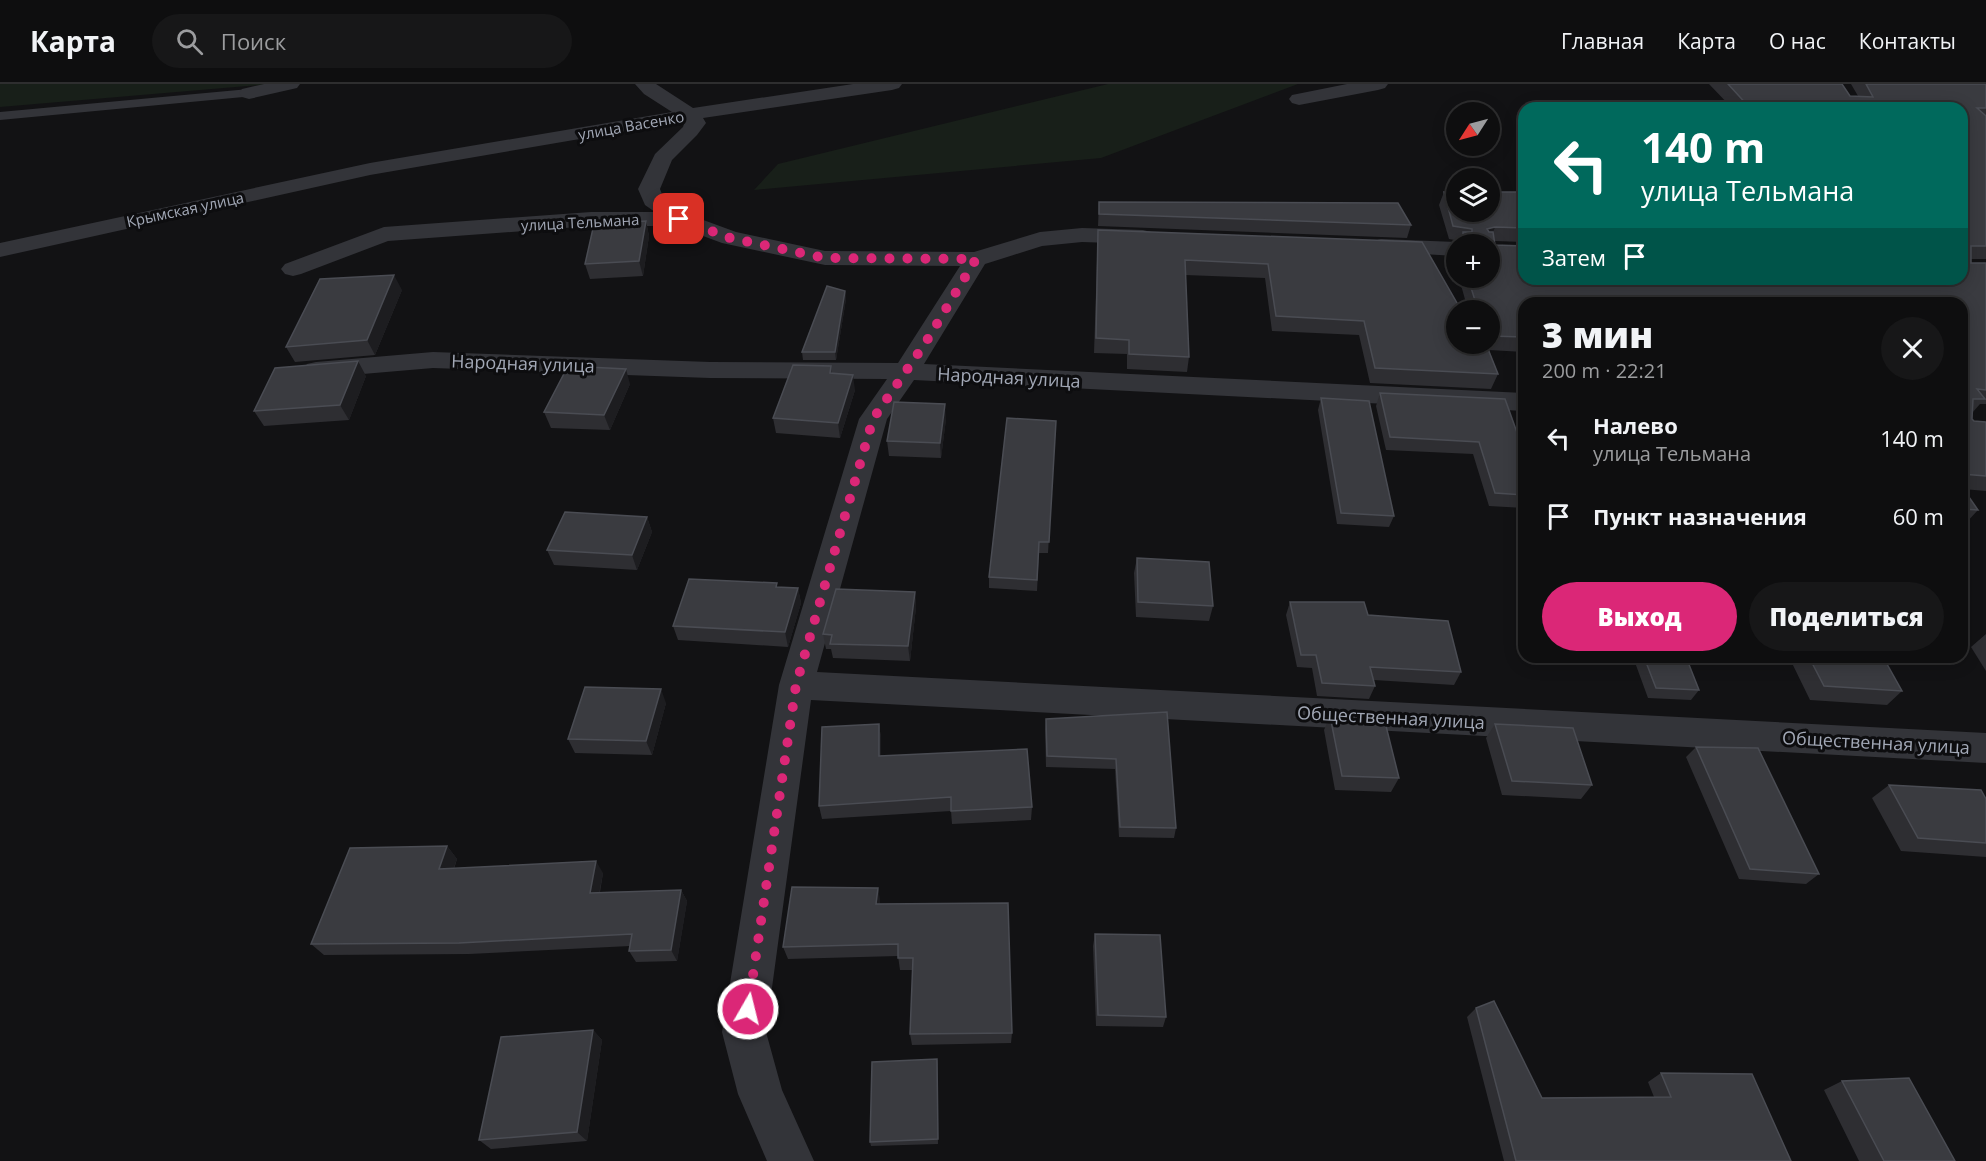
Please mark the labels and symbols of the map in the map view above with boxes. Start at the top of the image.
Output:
north arrow [1446,102,1500,156]
street label: улица Васенко [576,106,686,144]
street label: Крымская улица [124,187,246,231]
pin [653,193,704,244]
street label: улица Тельмана [520,209,640,235]
street label: Народная улица [451,349,595,377]
street label: Народная улица [937,361,1081,393]
street label: Общественная улица [1297,700,1485,734]
street label: Общественная улица [1782,725,1970,759]
position arrow [716,977,780,1041]

